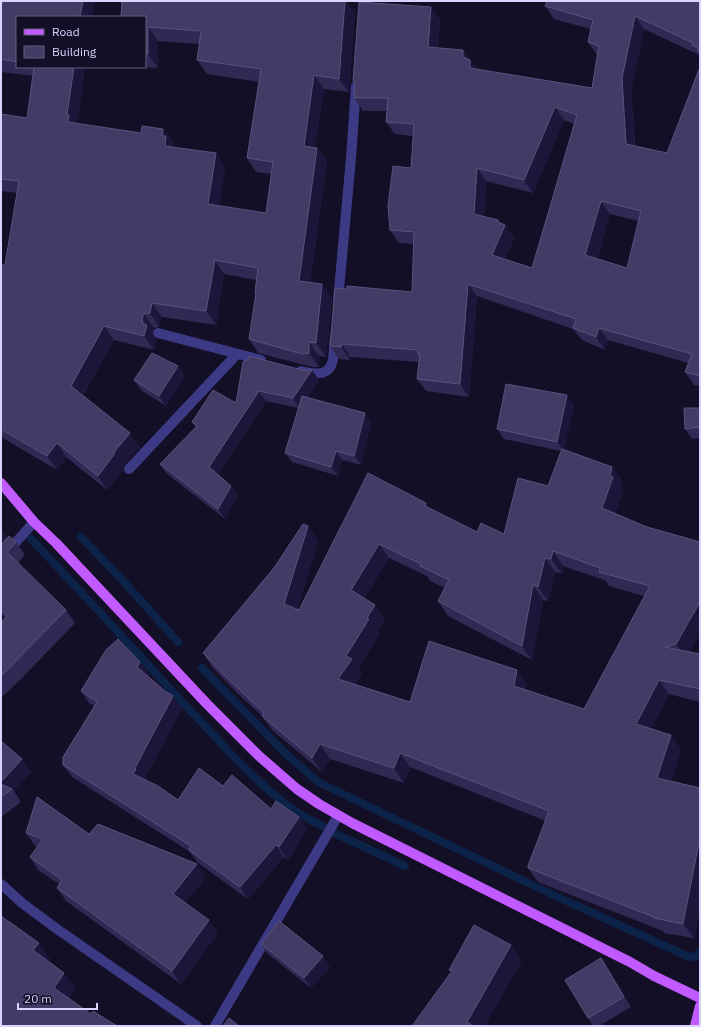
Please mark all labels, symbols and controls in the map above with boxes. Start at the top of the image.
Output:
legend [16,16,146,68]
text: Road [52,24,80,39]
text: Building [52,44,97,59]
scale bar [18,985,97,1011]
text: 20 m [24,991,52,1006]

